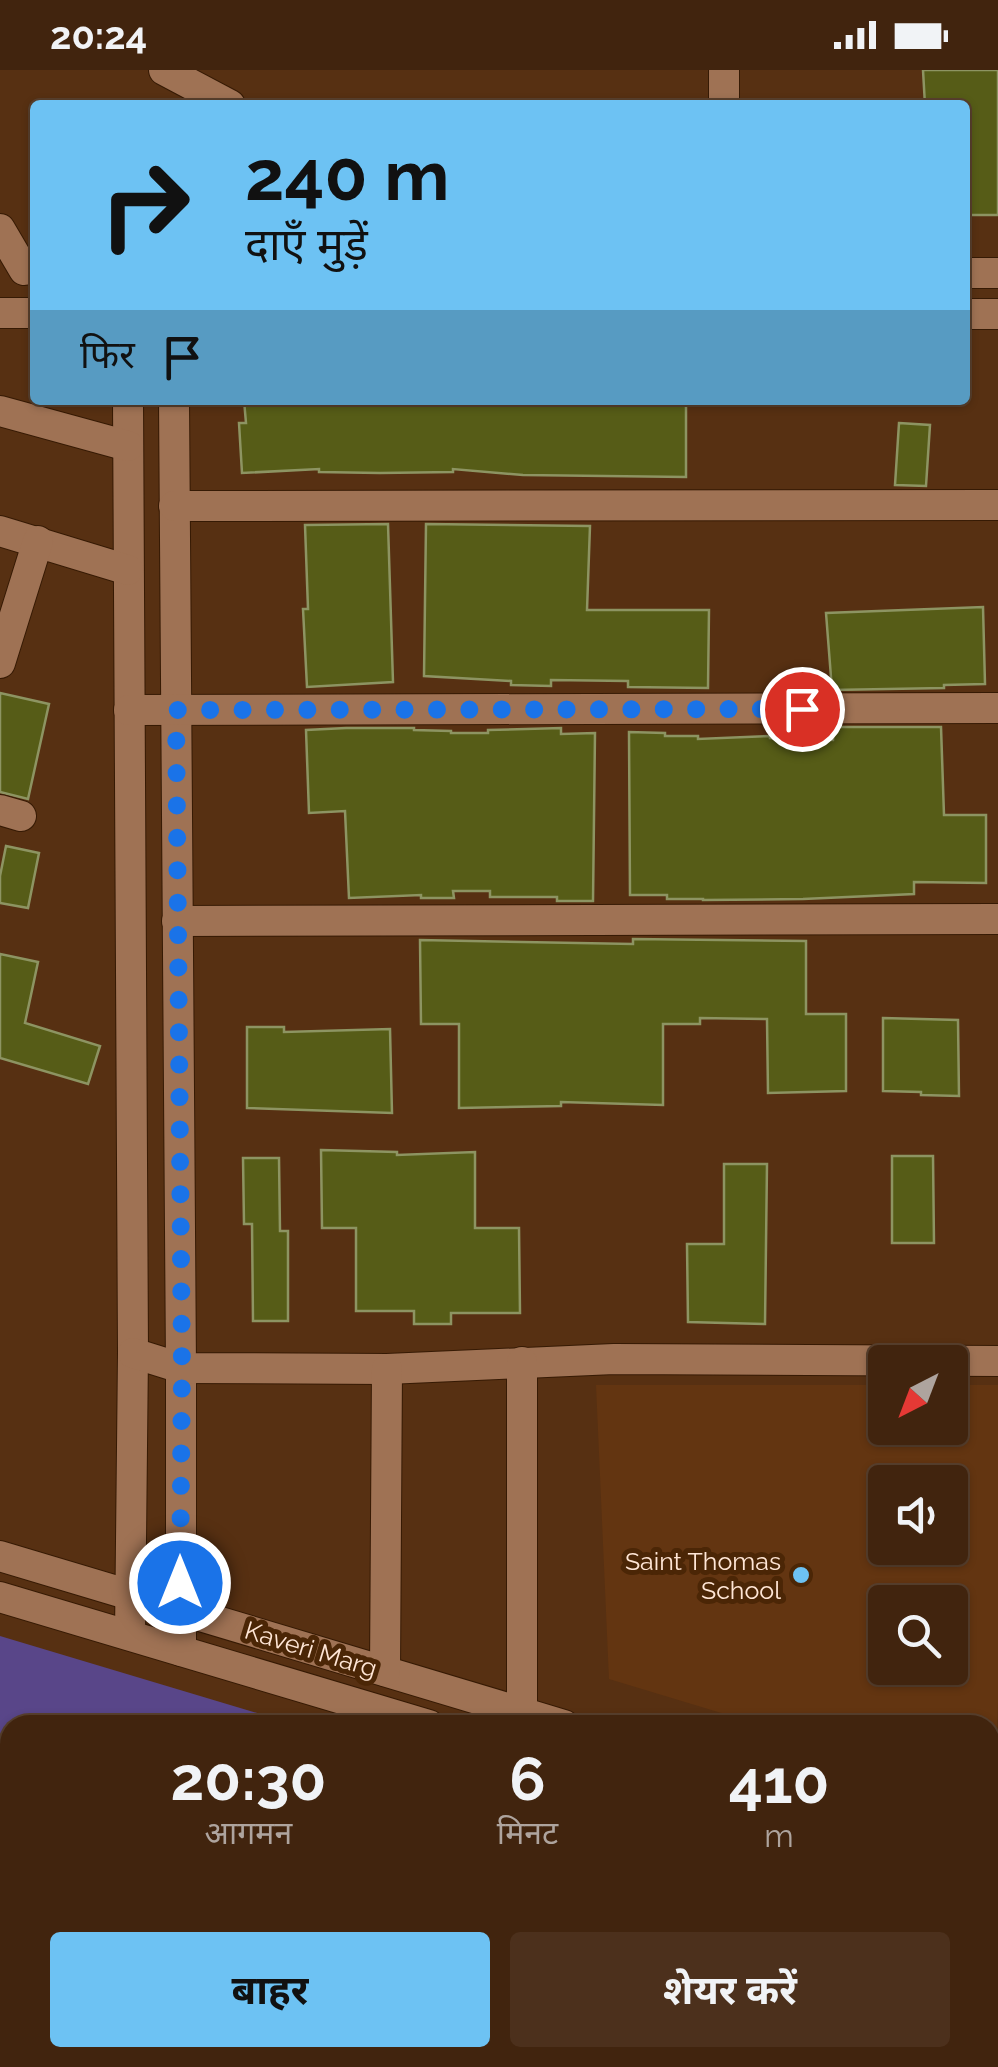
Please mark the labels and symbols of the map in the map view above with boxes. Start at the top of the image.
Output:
pin [760,667,845,752]
north arrow [868,1345,968,1445]
position arrow [128,1531,232,1635]
place label: Saint Thomas School [625,1546,781,1605]
marker: Saint Thomas School [790,1564,812,1586]
street label: Kaveri Marg [241,1615,381,1683]

